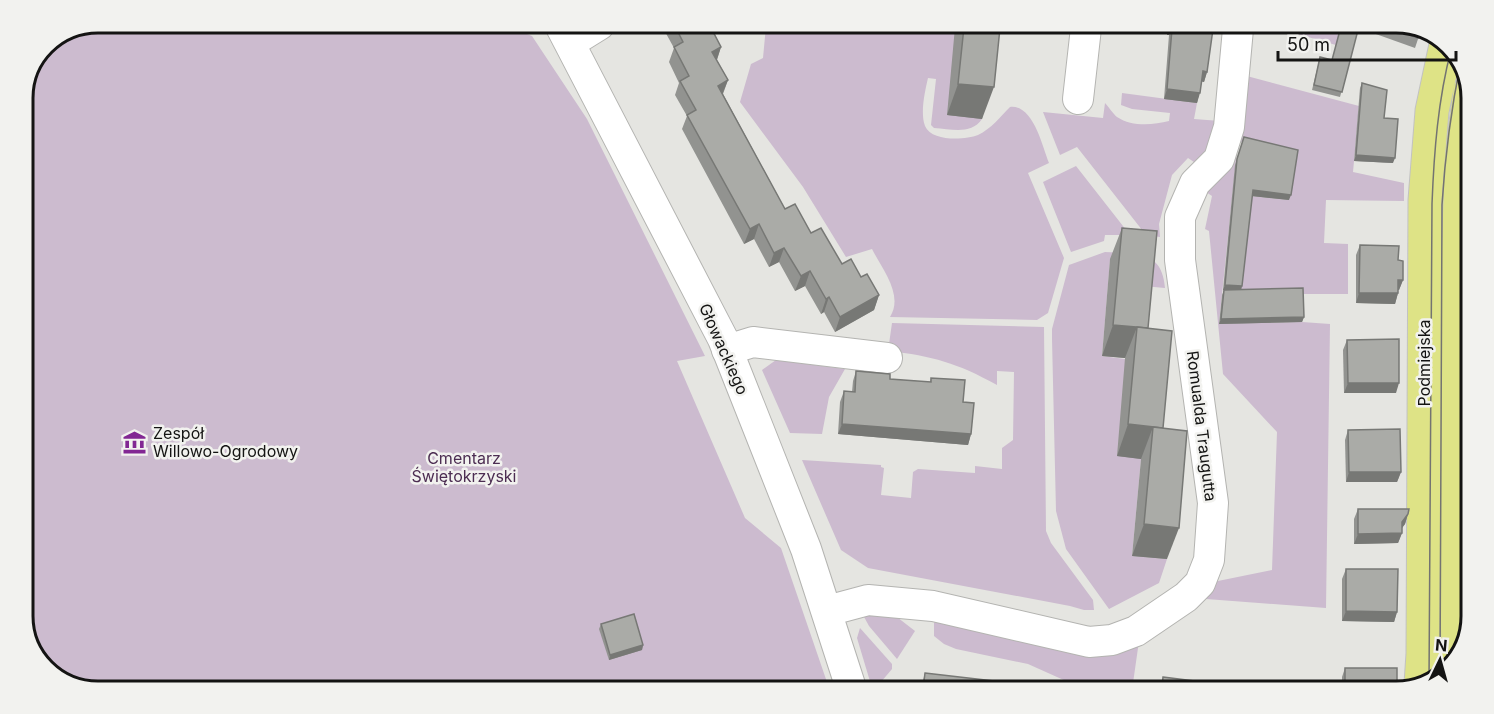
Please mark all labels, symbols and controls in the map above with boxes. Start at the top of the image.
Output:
scale bar [1278,24,1456,62]
text: 50 m [1287,34,1330,55]
street label: Głowackiego [695,300,753,398]
street label: Podmiejska [1414,320,1434,406]
street label: Romualda Traugutta [1183,350,1221,502]
place label: Zespół Willowo-Ogrodowy [153,423,298,461]
museum icon: Zespół Willowo-Ogrodowy [122,429,148,455]
park label: Cmentarz Świętokrzyski [412,448,516,486]
north arrow [1410,630,1470,690]
text: N [1434,635,1448,656]

